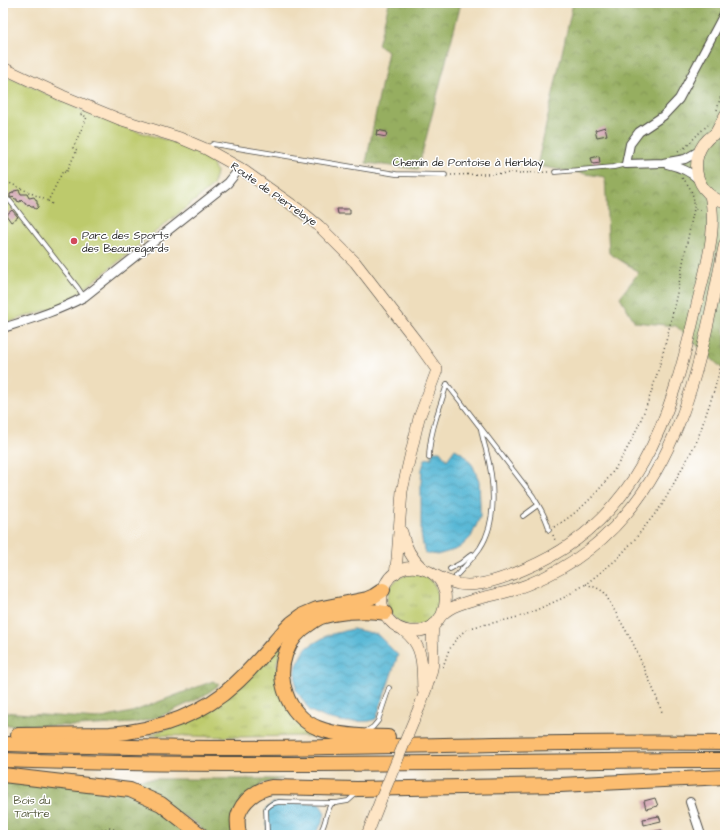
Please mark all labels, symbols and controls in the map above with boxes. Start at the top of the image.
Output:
street label: Chemin de Pontoise à Herblay [393,155,543,171]
street label: Route de Pierrelaye [227,158,320,230]
place label: Parc des Sports des Beauregards [82,228,169,257]
marker: Parc des Sports des Beauregards [69,236,79,246]
park label: Bois du Tartre [14,793,51,821]

